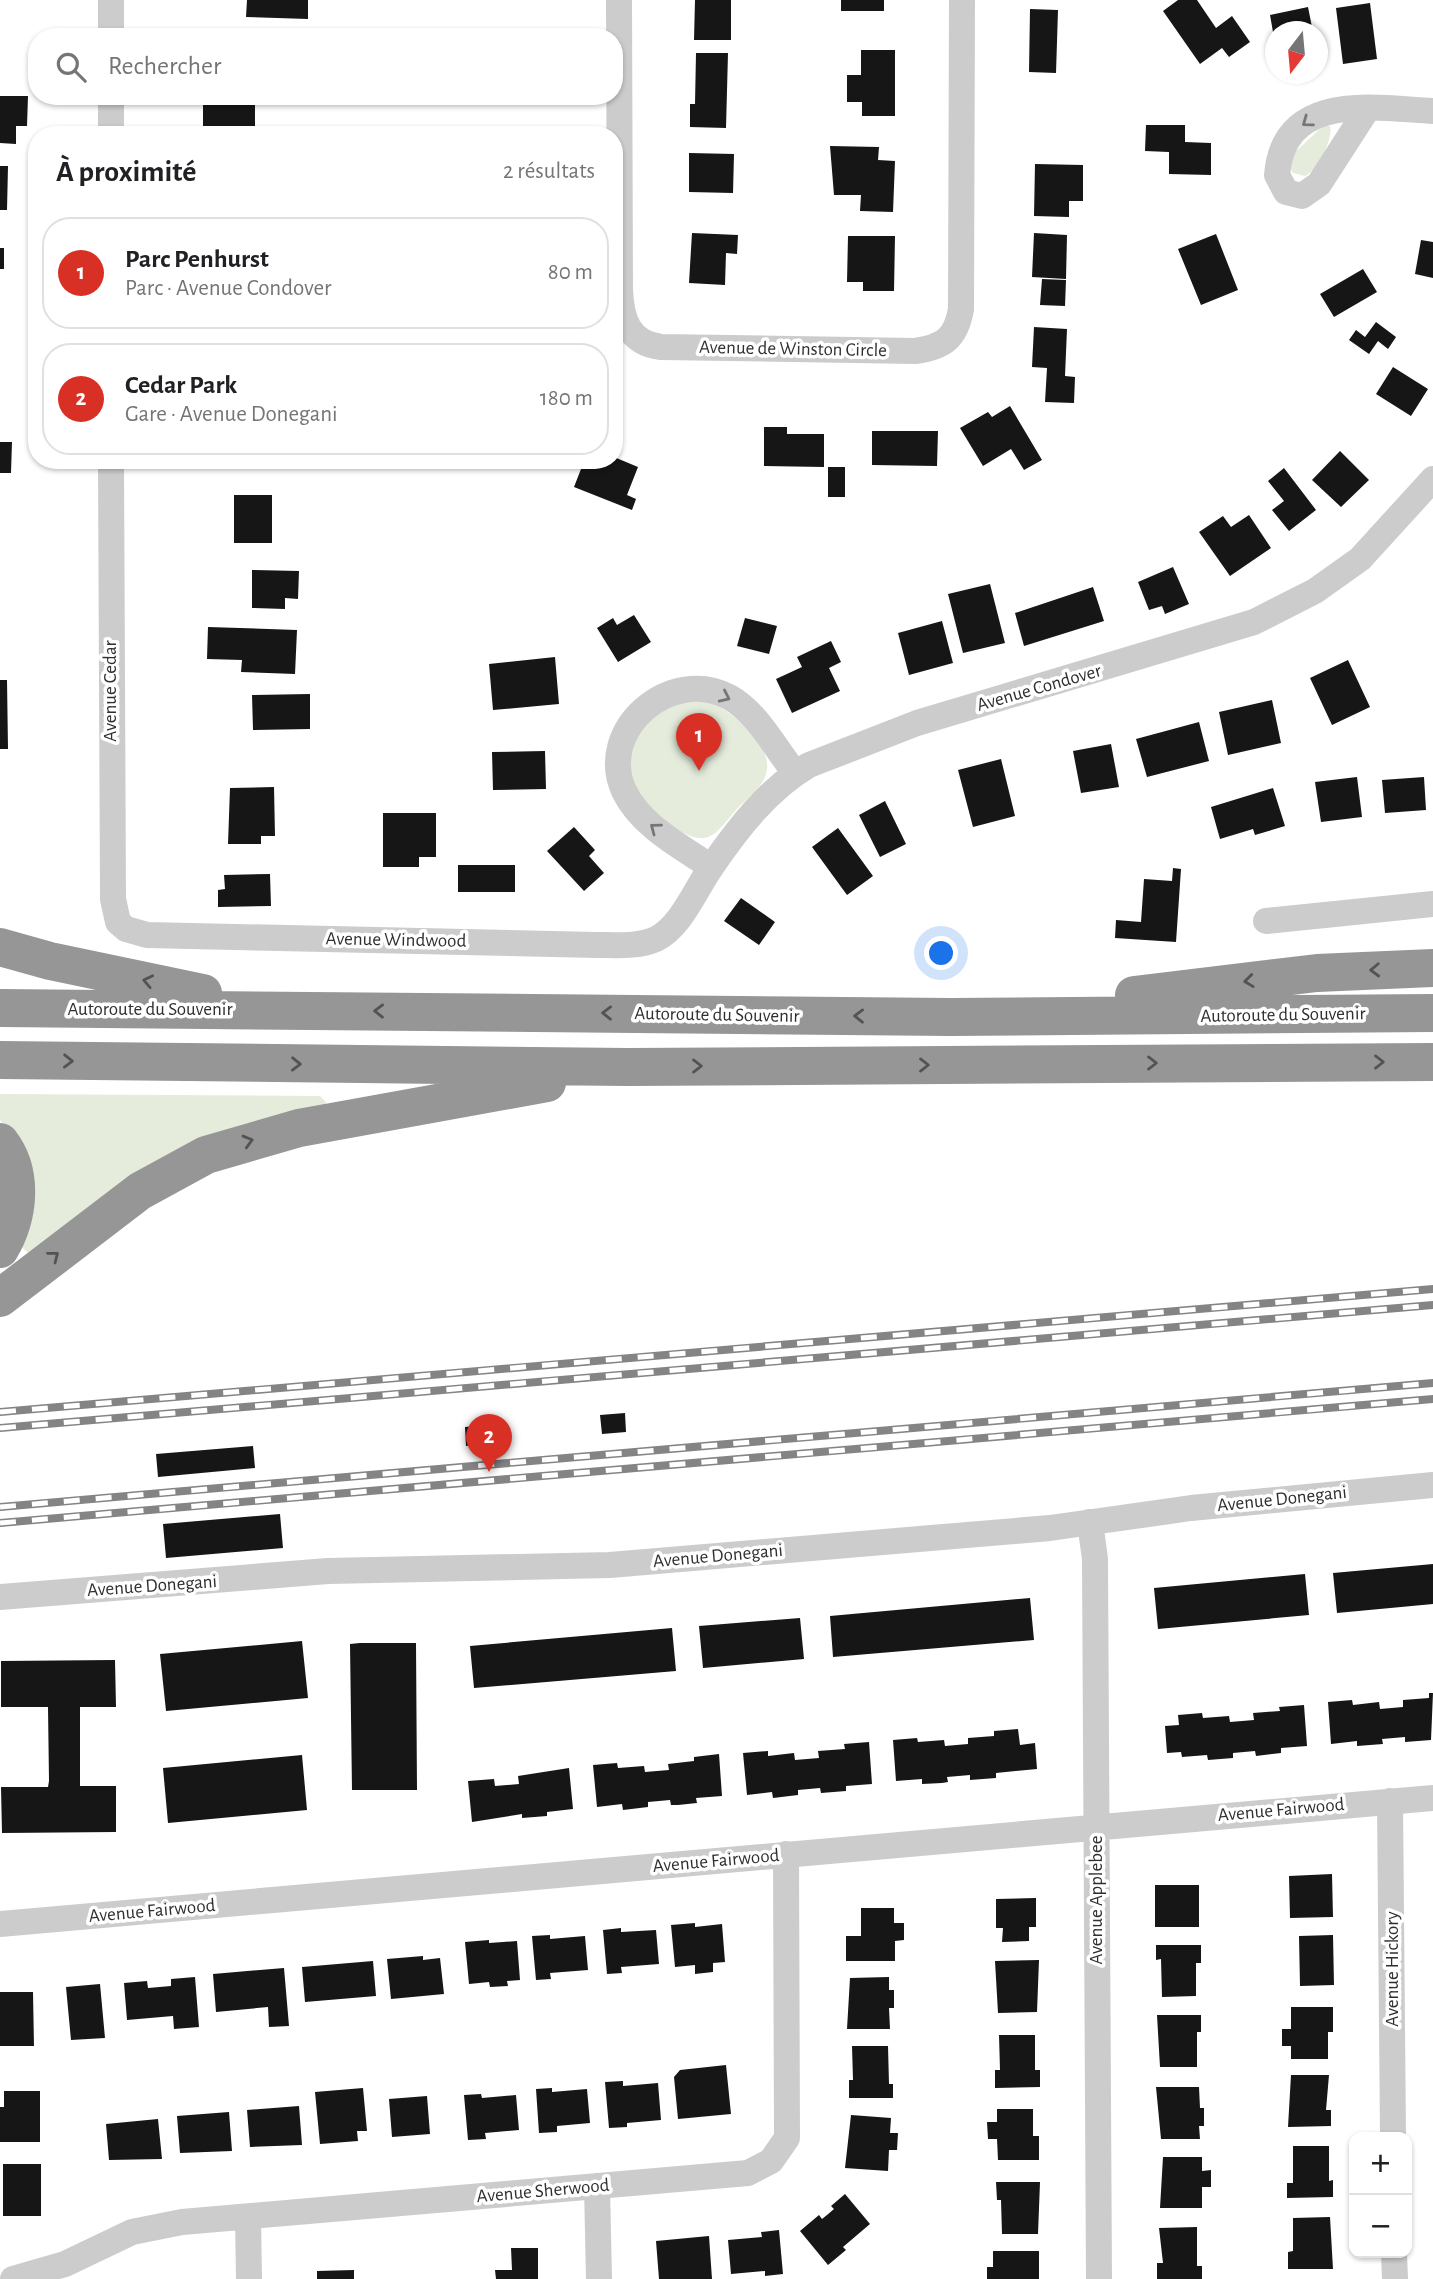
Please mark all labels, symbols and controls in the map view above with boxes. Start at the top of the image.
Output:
north arrow [1265,21,1328,84]
search box [28,28,623,105]
icon: search [52,48,90,86]
text: Rechercher [108,53,221,79]
one-way arrow [1303,113,1315,126]
text: À proximité [56,157,196,187]
text: 2 résultats [503,160,595,183]
text: Parc Penhurst [125,246,269,272]
text: 1 [77,261,85,284]
text: 80 m [548,261,593,284]
text: Parc · Avenue Condover [125,277,331,300]
street label: Avenue de Winston Circle [699,338,887,360]
text: Cedar Park [125,372,237,398]
text: 2 [76,387,86,410]
text: 180 m [540,387,593,410]
text: Gare · Avenue Donegani [125,403,338,426]
street label: Avenue Cedar [101,640,120,742]
street label: Avenue Condover [975,661,1103,715]
one-way arrow [718,689,730,703]
pin: 1 [676,713,722,771]
one-way arrow [651,823,663,836]
street label: Avenue Windwood [325,929,467,951]
your location [924,936,958,970]
one-way arrow [1369,963,1380,978]
one-way arrow [1243,974,1255,989]
one-way arrow [142,975,154,990]
street label: Autoroute du Souvenir [67,1000,233,1019]
one-way arrow [373,1003,384,1019]
street label: Autoroute du Souvenir [634,1004,800,1026]
street label: Autoroute du Souvenir [1200,1004,1366,1026]
one-way arrow [601,1006,612,1021]
one-way arrow [853,1008,863,1024]
one-way arrow [63,1053,74,1069]
one-way arrow [1374,1054,1385,1070]
one-way arrow [291,1056,301,1072]
one-way arrow [1146,1056,1157,1071]
one-way arrow [919,1057,930,1073]
one-way arrow [692,1058,702,1074]
one-way arrow [242,1134,254,1149]
one-way arrow [46,1251,59,1264]
pin: 2 [466,1414,512,1472]
street label: Avenue Donegani [1216,1483,1348,1515]
street label: Avenue Donegani [652,1541,784,1571]
street label: Avenue Donegani [86,1572,218,1600]
street label: Avenue Fairwood [1217,1795,1345,1825]
street label: Avenue Applebee [1087,1835,1106,1965]
street label: Avenue Fairwood [652,1846,780,1876]
street label: Avenue Fairwood [88,1896,216,1926]
street label: Avenue Hickory [1383,1911,1402,2027]
map controls [1349,2132,1412,2258]
button: + [1349,2132,1412,2195]
street label: Avenue Sherwood [476,2176,610,2206]
button: − [1349,2195,1412,2258]

